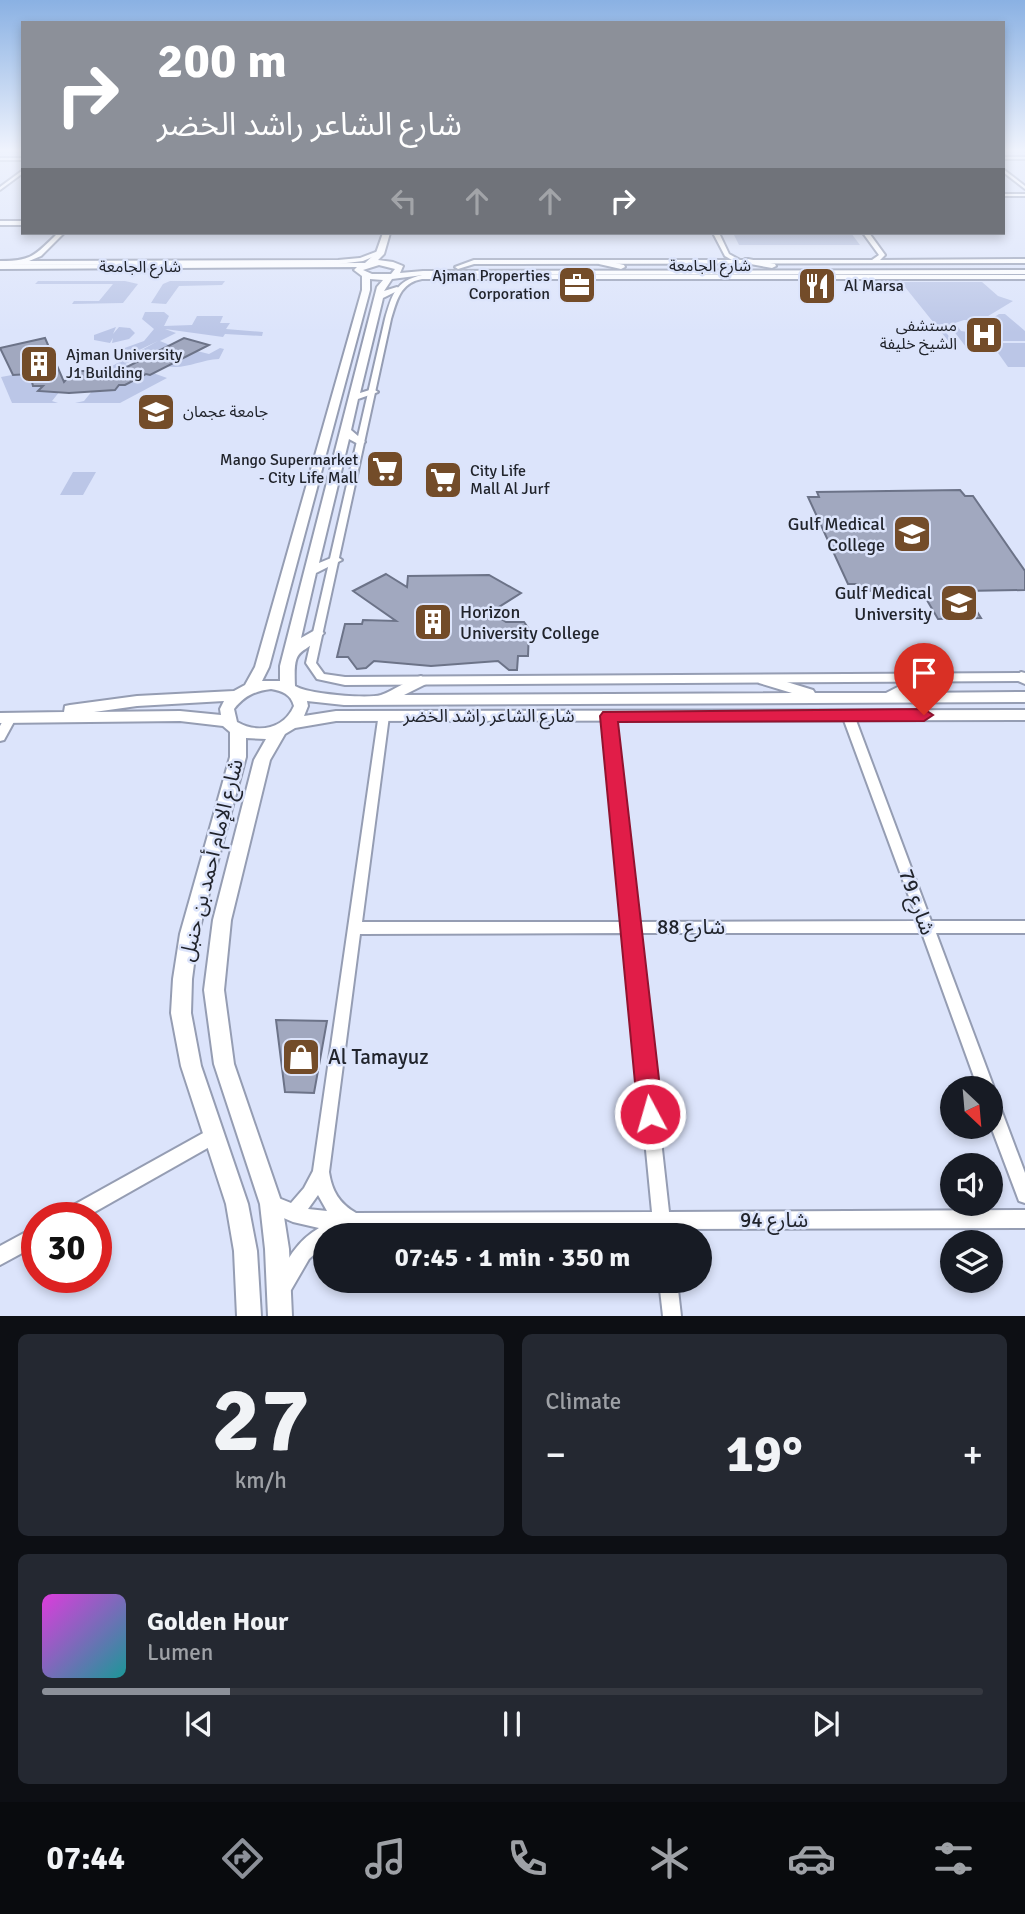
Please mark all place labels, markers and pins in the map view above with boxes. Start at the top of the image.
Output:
office icon: Ajman Properties Corporation [556,264,598,306]
restaurant icon: Al Marsa [796,265,838,307]
place label: Ajman Properties Corporation [432,266,550,304]
place label: Al Marsa [844,276,904,296]
hospital icon: مستشفى الشيخ خليفة [963,314,1005,356]
place label: مستشفى الشيخ خليفة [880,316,957,356]
building icon: Ajman University J1 Building [18,343,60,385]
place label: Ajman University J1 Building [66,345,183,383]
school or university icon: جامعة عجمان [135,391,177,433]
place label: جامعة عجمان [183,402,268,422]
supermarket icon: Mango Supermarket - City Life Mall [364,448,406,490]
place label: Mango Supermarket - City Life Mall [220,450,358,488]
supermarket icon: City Life Mall Al Jurf [422,459,464,501]
place label: City Life Mall Al Jurf [470,461,550,499]
place label: Gulf Medical College [788,513,885,556]
school or university icon: Gulf Medical College [891,513,933,555]
place label: Gulf Medical University [835,582,933,625]
school or university icon: Gulf Medical University [938,582,980,624]
building icon: Horizon University College [412,601,454,643]
place label: Horizon University College [460,601,599,644]
pin [894,643,954,715]
shop icon: Al Tamayuz [280,1036,322,1078]
place label: Al Tamayuz [328,1044,429,1070]

